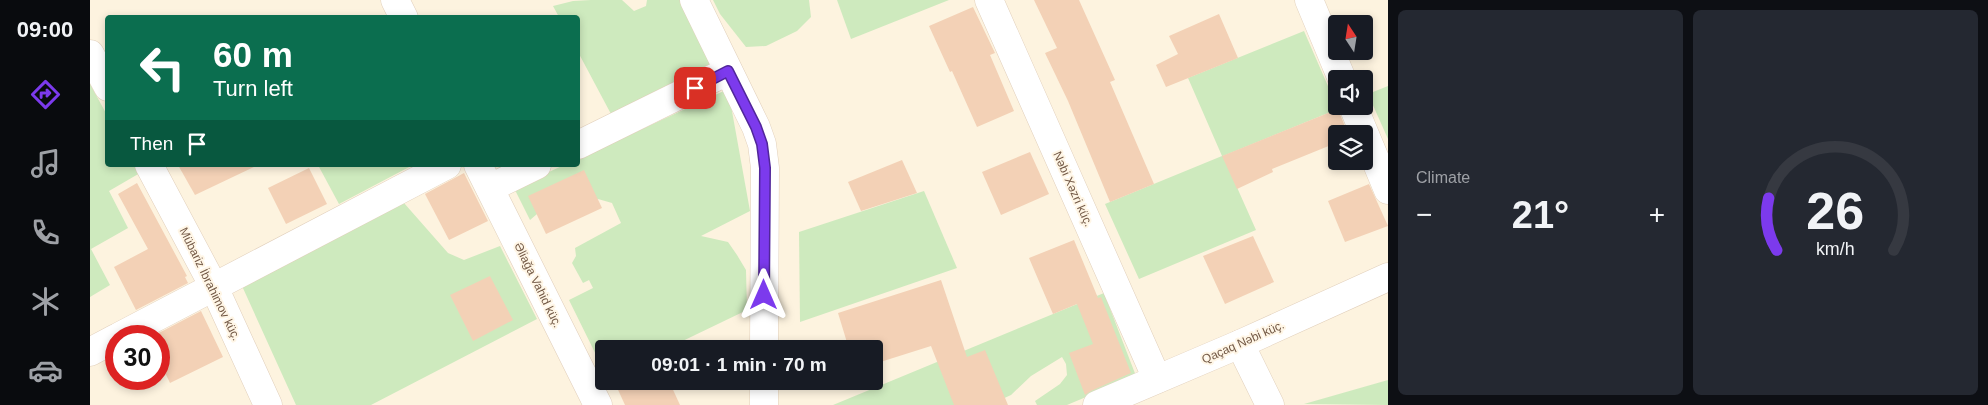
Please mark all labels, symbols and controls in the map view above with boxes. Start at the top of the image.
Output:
north arrow [1328,15,1372,60]
map controls [1328,15,1373,170]
text: 09:00 [17,17,73,42]
icon: left [130,35,195,100]
text: 60 m [213,35,293,74]
pin [674,67,716,109]
button: sound [1328,70,1373,115]
icon: arrive [681,74,709,102]
text: Turn left [213,76,293,101]
icon: directions [28,77,63,112]
button: layers [1328,125,1373,170]
icon: arrive [183,130,211,158]
text: Then [130,133,173,154]
icon: music [28,146,63,181]
street label: Nəbi Xəzri küç. [1050,149,1096,229]
text: Climate [1416,169,1470,186]
text: 26 [1807,182,1864,240]
text: 21° [1512,194,1569,236]
text: − [1416,199,1432,230]
text: + [1649,199,1665,230]
icon: phone [28,215,63,250]
street label: Mübariz İbrahimov küç. [177,225,243,343]
text: km/h [1816,239,1855,259]
street label: Əliağa Vahid küç. [511,240,565,330]
position arrow [737,268,789,320]
icon: climate [28,284,63,319]
street label: Qaçaq Nəbi küç. [1200,318,1286,366]
speed limit sign: 30 [105,325,170,390]
icon: car [28,353,63,388]
text: 09:01 · 1 min · 70 m [651,354,827,375]

